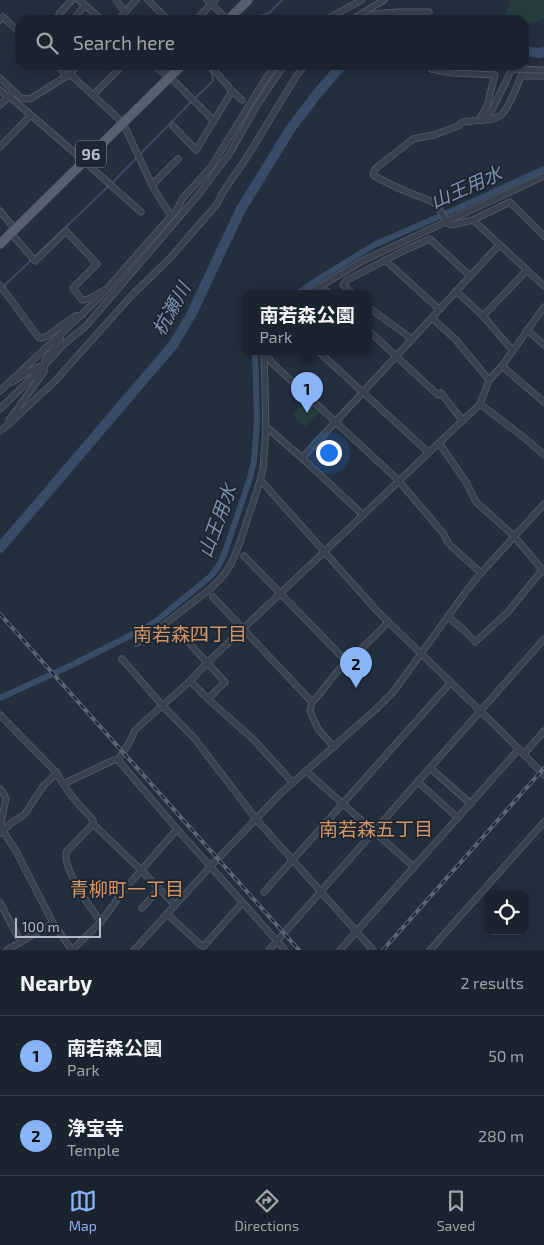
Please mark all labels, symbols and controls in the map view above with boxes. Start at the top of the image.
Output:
search box [15,15,529,70]
icon: search [33,29,61,57]
text: Search here [73,31,175,54]
road number: 96 [76,140,106,168]
water label: 山王用水 [426,160,507,213]
water label: 杭瀬川 [147,277,195,339]
popup [242,290,372,355]
text: 南若森公園 [259,303,355,326]
text: Park [259,327,292,346]
pin: 1 [291,372,323,413]
your location [316,440,342,466]
water label: 山王用水 [193,479,241,560]
district label: 南若森四丁目 [133,622,247,645]
pin: 2 [340,647,372,688]
district label: 南若森五丁目 [319,817,433,840]
district label: 青柳町一丁目 [70,877,184,900]
map controls [484,890,529,935]
button: locate [484,890,529,935]
scale bar [15,915,101,938]
text: 100 m [22,918,60,935]
text: Nearby [20,970,92,995]
text: 2 results [461,973,524,992]
text: 南若森公園 [67,1036,162,1059]
text: 1 [33,1046,39,1065]
text: 50 m [488,1046,524,1065]
text: Park [67,1060,100,1079]
text: 浄宝寺 [67,1116,124,1139]
text: 2 [31,1126,41,1145]
text: 280 m [478,1126,524,1145]
text: Temple [67,1140,120,1159]
tab: Map [69,1187,97,1234]
tab: Directions [235,1187,299,1234]
tab: Saved [437,1187,475,1234]

